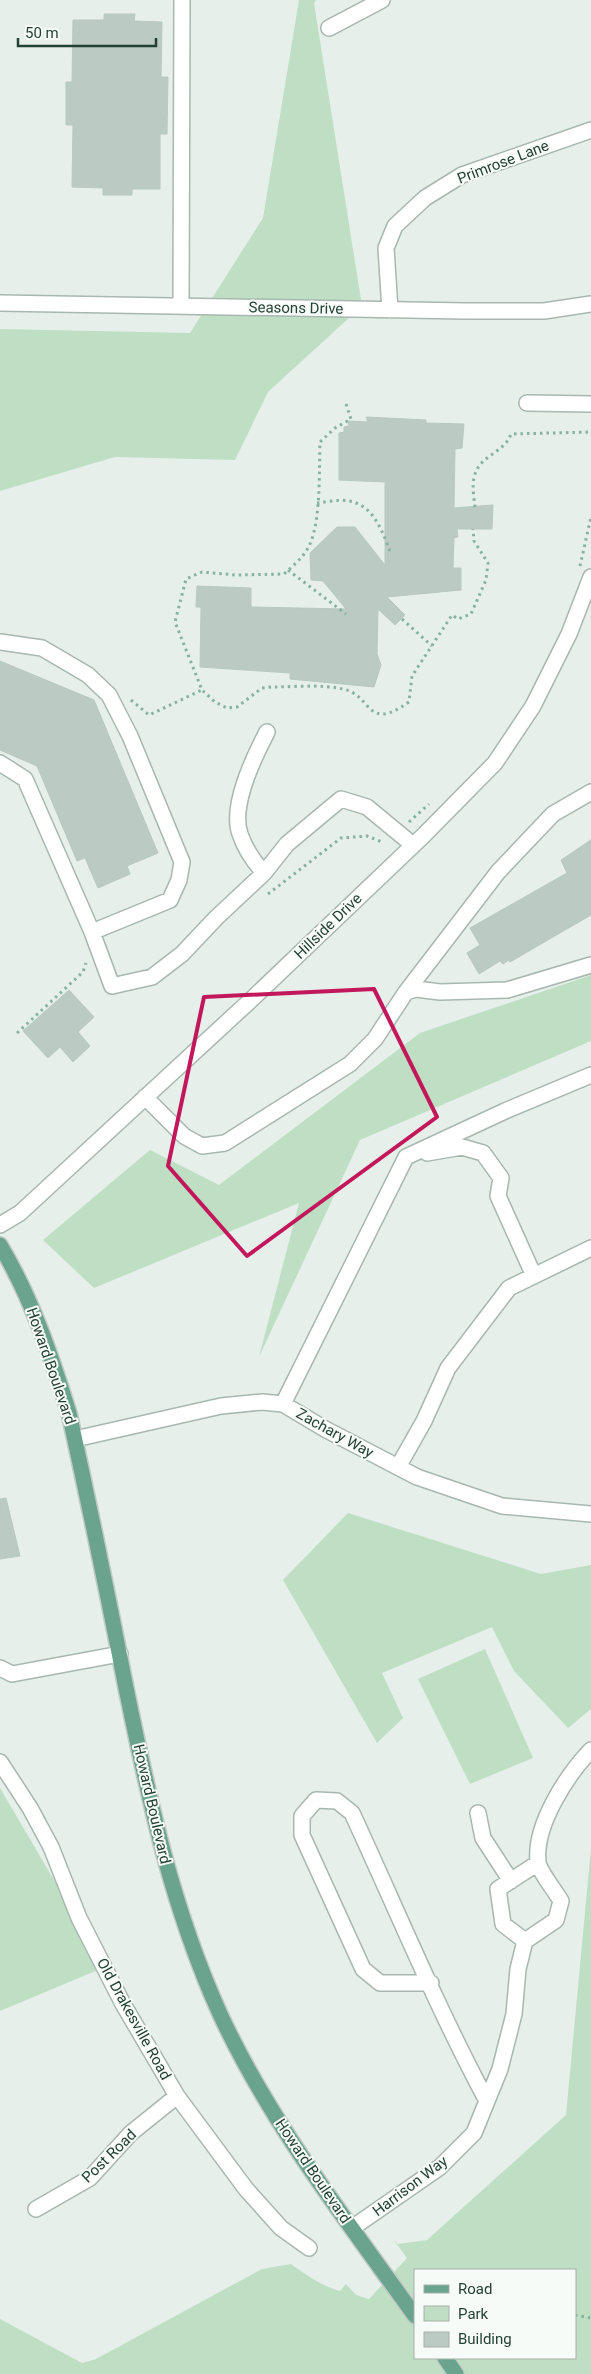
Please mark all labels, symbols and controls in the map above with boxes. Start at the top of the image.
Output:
scale bar [18,15,155,47]
text: 50 m [25,24,59,42]
street label: Primrose Lane [455,136,551,188]
street label: Seasons Drive [248,298,344,318]
street label: Hillside Drive [291,889,366,963]
street label: Howard Boulevard [23,1305,79,1427]
street label: Zachary Way [293,1404,377,1462]
street label: Howard Boulevard [129,1742,175,1866]
street label: Old Drakesville Road [93,1955,175,2083]
street label: Howard Boulevard [271,2115,355,2227]
street label: Post Road [78,2126,140,2186]
street label: Harrison Way [369,2152,451,2220]
legend [414,2269,576,2359]
text: Road [458,2280,492,2298]
text: Park [458,2305,489,2323]
text: Building [458,2330,512,2348]

